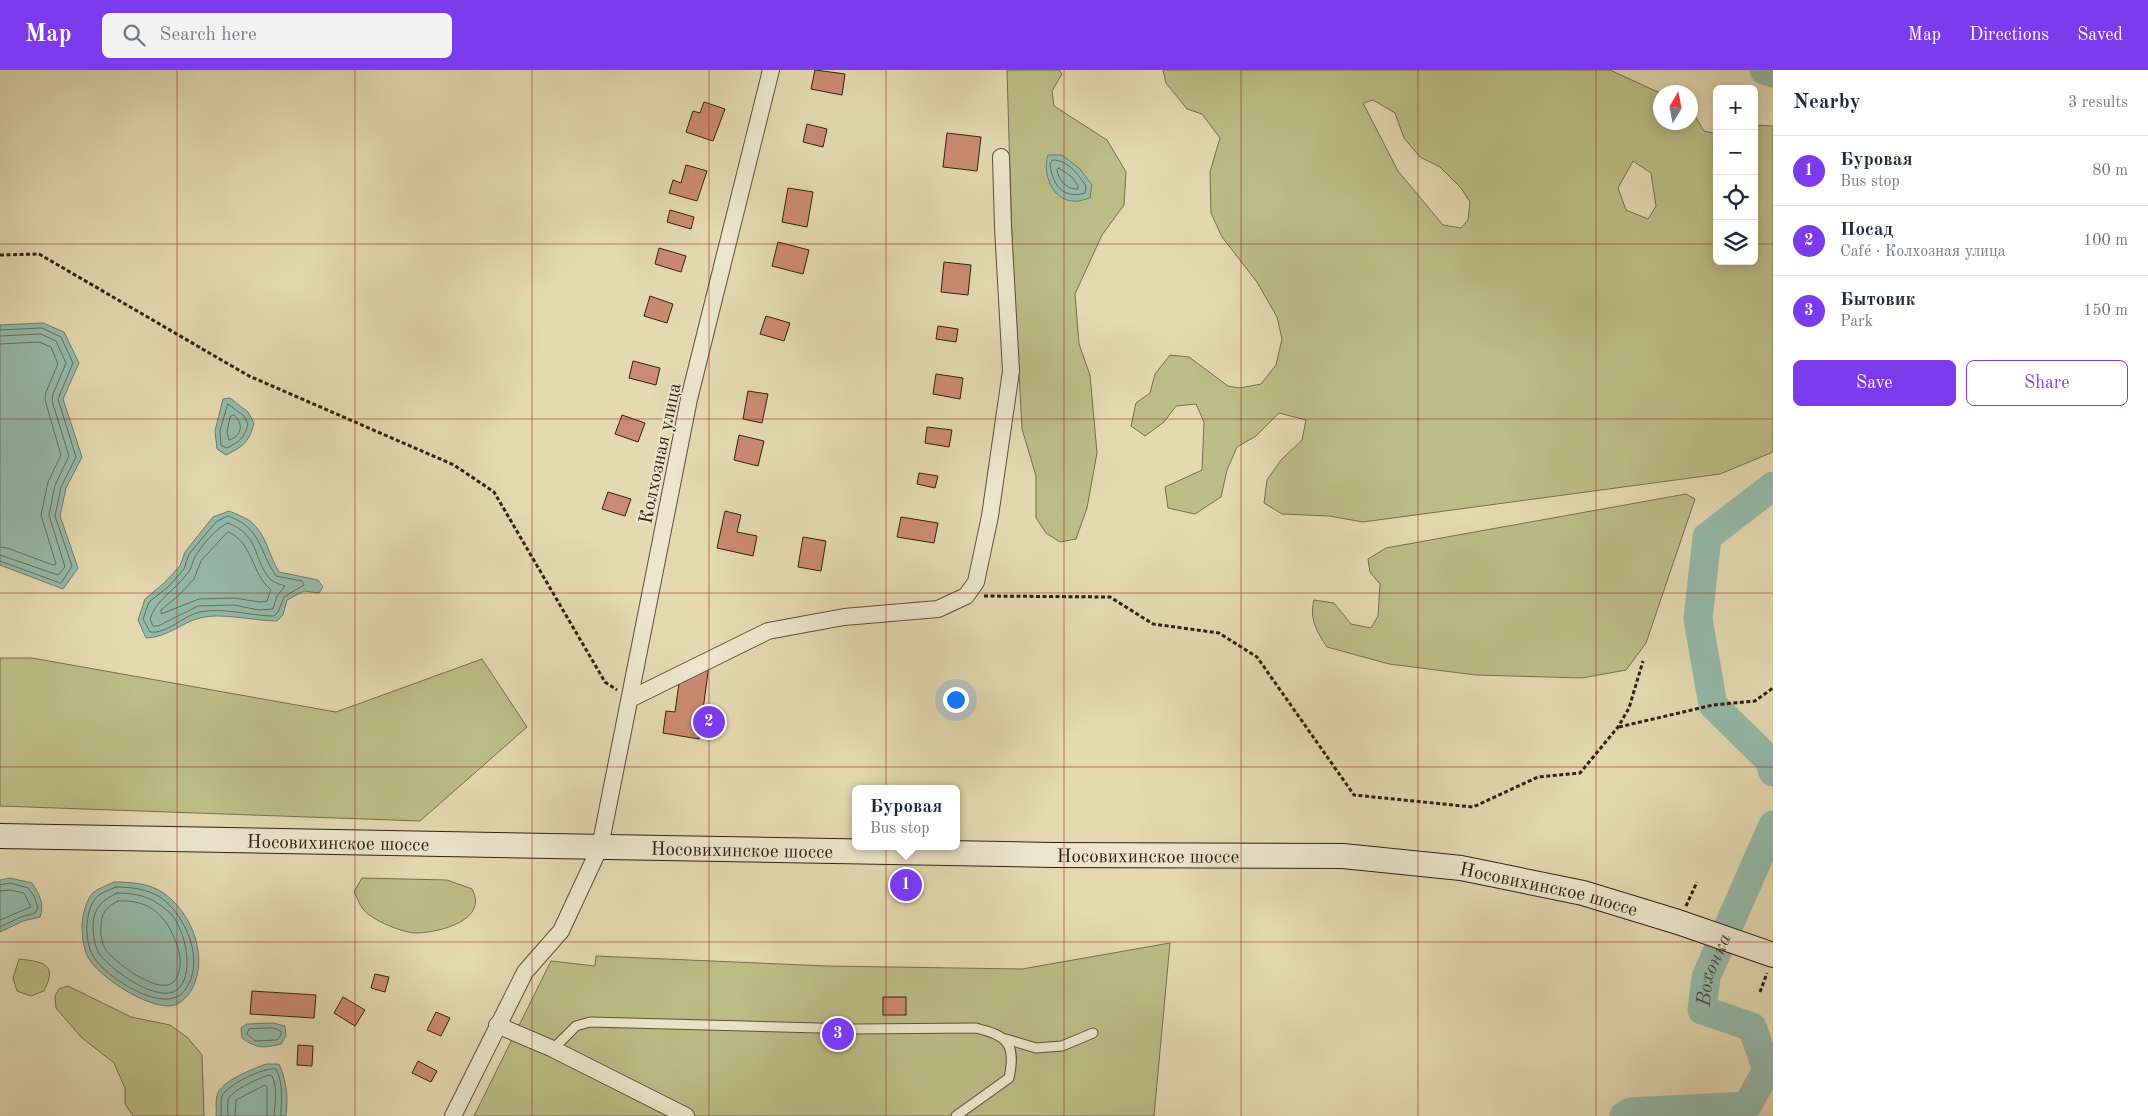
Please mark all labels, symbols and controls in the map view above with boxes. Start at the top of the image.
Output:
search box [102,13,452,58]
icon: search [120,21,148,49]
text: Map [25,23,72,47]
text: Search here [160,26,257,45]
text: Map [1908,26,1941,44]
text: Directions [1969,26,2049,44]
text: Saved [2077,26,2123,44]
north arrow [1653,85,1698,130]
map controls [1713,85,1758,265]
button: + [1713,85,1758,130]
text: Nearby [1793,92,1861,113]
text: 3 results [2068,95,2128,111]
button: − [1713,130,1758,175]
text: Буровая [1840,151,1913,170]
text: 1 [1804,163,1814,179]
text: 80 m [2092,163,2128,179]
text: Bus stop [1840,174,1900,190]
button: locate [1713,175,1758,220]
button: layers [1713,220,1758,265]
text: Посад [1840,221,1893,240]
text: 2 [1804,233,1814,249]
text: 100 m [2083,233,2128,249]
text: Café · Колхозная улица [1840,244,2006,260]
text: Бытовик [1840,291,1916,310]
text: 3 [1804,303,1814,319]
text: 150 m [2083,303,2128,319]
text: Park [1840,314,1873,330]
button: Save [1793,360,1956,406]
button: Share [1966,360,2128,406]
street label: Колхозная улица [637,381,686,526]
your location [943,687,969,713]
pin: 2 [693,703,725,741]
popup [852,785,960,850]
text: Буровая [870,798,942,817]
text: Bus stop [870,821,929,837]
street label: Носовихинское шоссе [246,833,429,856]
street label: Носовихинское шоссе [650,841,833,863]
street label: Носовихинское шоссе [1056,848,1239,868]
street label: Носовихинское шоссе [1457,861,1640,921]
pin: 1 [890,866,922,904]
water label: Вохонка [1694,930,1736,1009]
pin: 3 [822,1015,854,1053]

